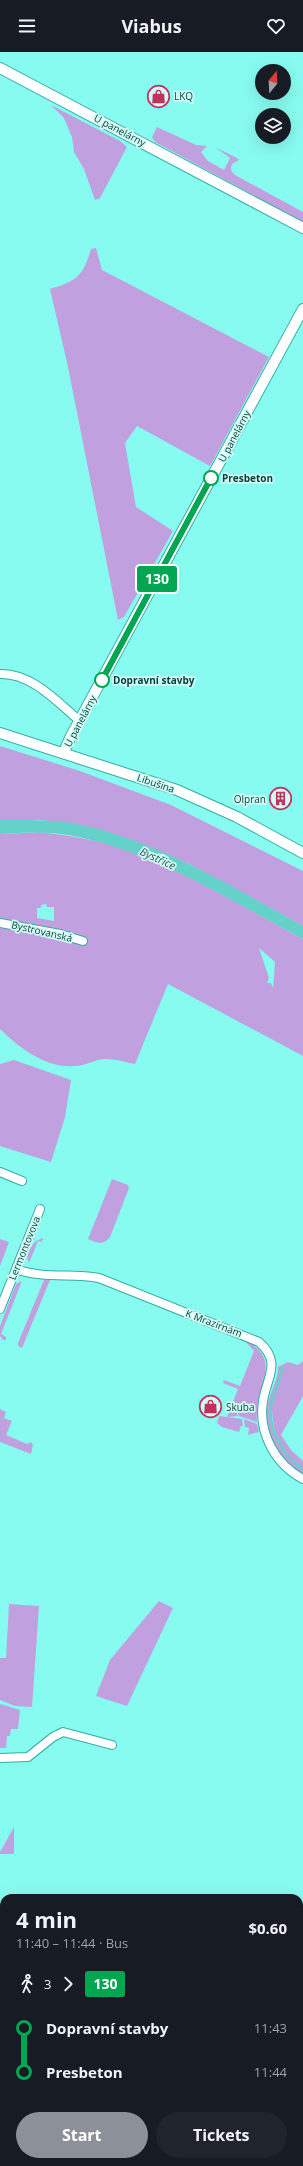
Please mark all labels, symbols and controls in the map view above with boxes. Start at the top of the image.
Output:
text: Viabus [121,14,182,38]
icon: menu [16,15,38,37]
icon: heart [265,15,287,37]
north arrow [255,64,291,100]
map controls [255,64,291,144]
shop icon: LKQ [146,83,172,109]
place label: LKQ [174,89,193,103]
button: layers [255,108,291,144]
street label: U panelárny [92,111,149,150]
street label: U panelárny [215,407,254,464]
marker: Presbeton [203,470,219,486]
place label: Presbeton [222,471,273,485]
line badge: 130 [134,566,180,592]
text: 130 [145,569,169,588]
marker: Dopravní stavby [94,672,110,688]
place label: Dopravní stavby [113,673,195,687]
street label: U panelárny [61,692,100,749]
street label: Libušina [135,770,177,796]
building icon: Olpran [268,786,294,812]
place label: Olpran [234,792,266,806]
water label: Bystřice [138,843,179,873]
street label: Bystrovanská [10,917,74,945]
street label: Lermontovova [5,1214,43,1282]
street label: K Mrazírnám [184,1306,244,1340]
shop icon: Skuba [197,1394,223,1420]
place label: Skuba [226,1400,255,1414]
text: 4 min [16,1904,77,1934]
text: $0.60 [248,1918,287,1938]
text: 11:40 – 11:44 · Bus [16,1934,128,1952]
icon: walk [16,1973,38,1995]
icon: forward [57,1973,79,1995]
text: 130 [93,1974,117,1993]
text: 3 [44,1975,51,1993]
text: Dopravní stavby [46,2018,168,2038]
text: 11:43 [254,2019,287,2037]
text: Presbeton [46,2062,123,2082]
text: 11:44 [254,2063,287,2081]
button: Start [16,2112,148,2158]
button: Tickets [156,2112,287,2158]

